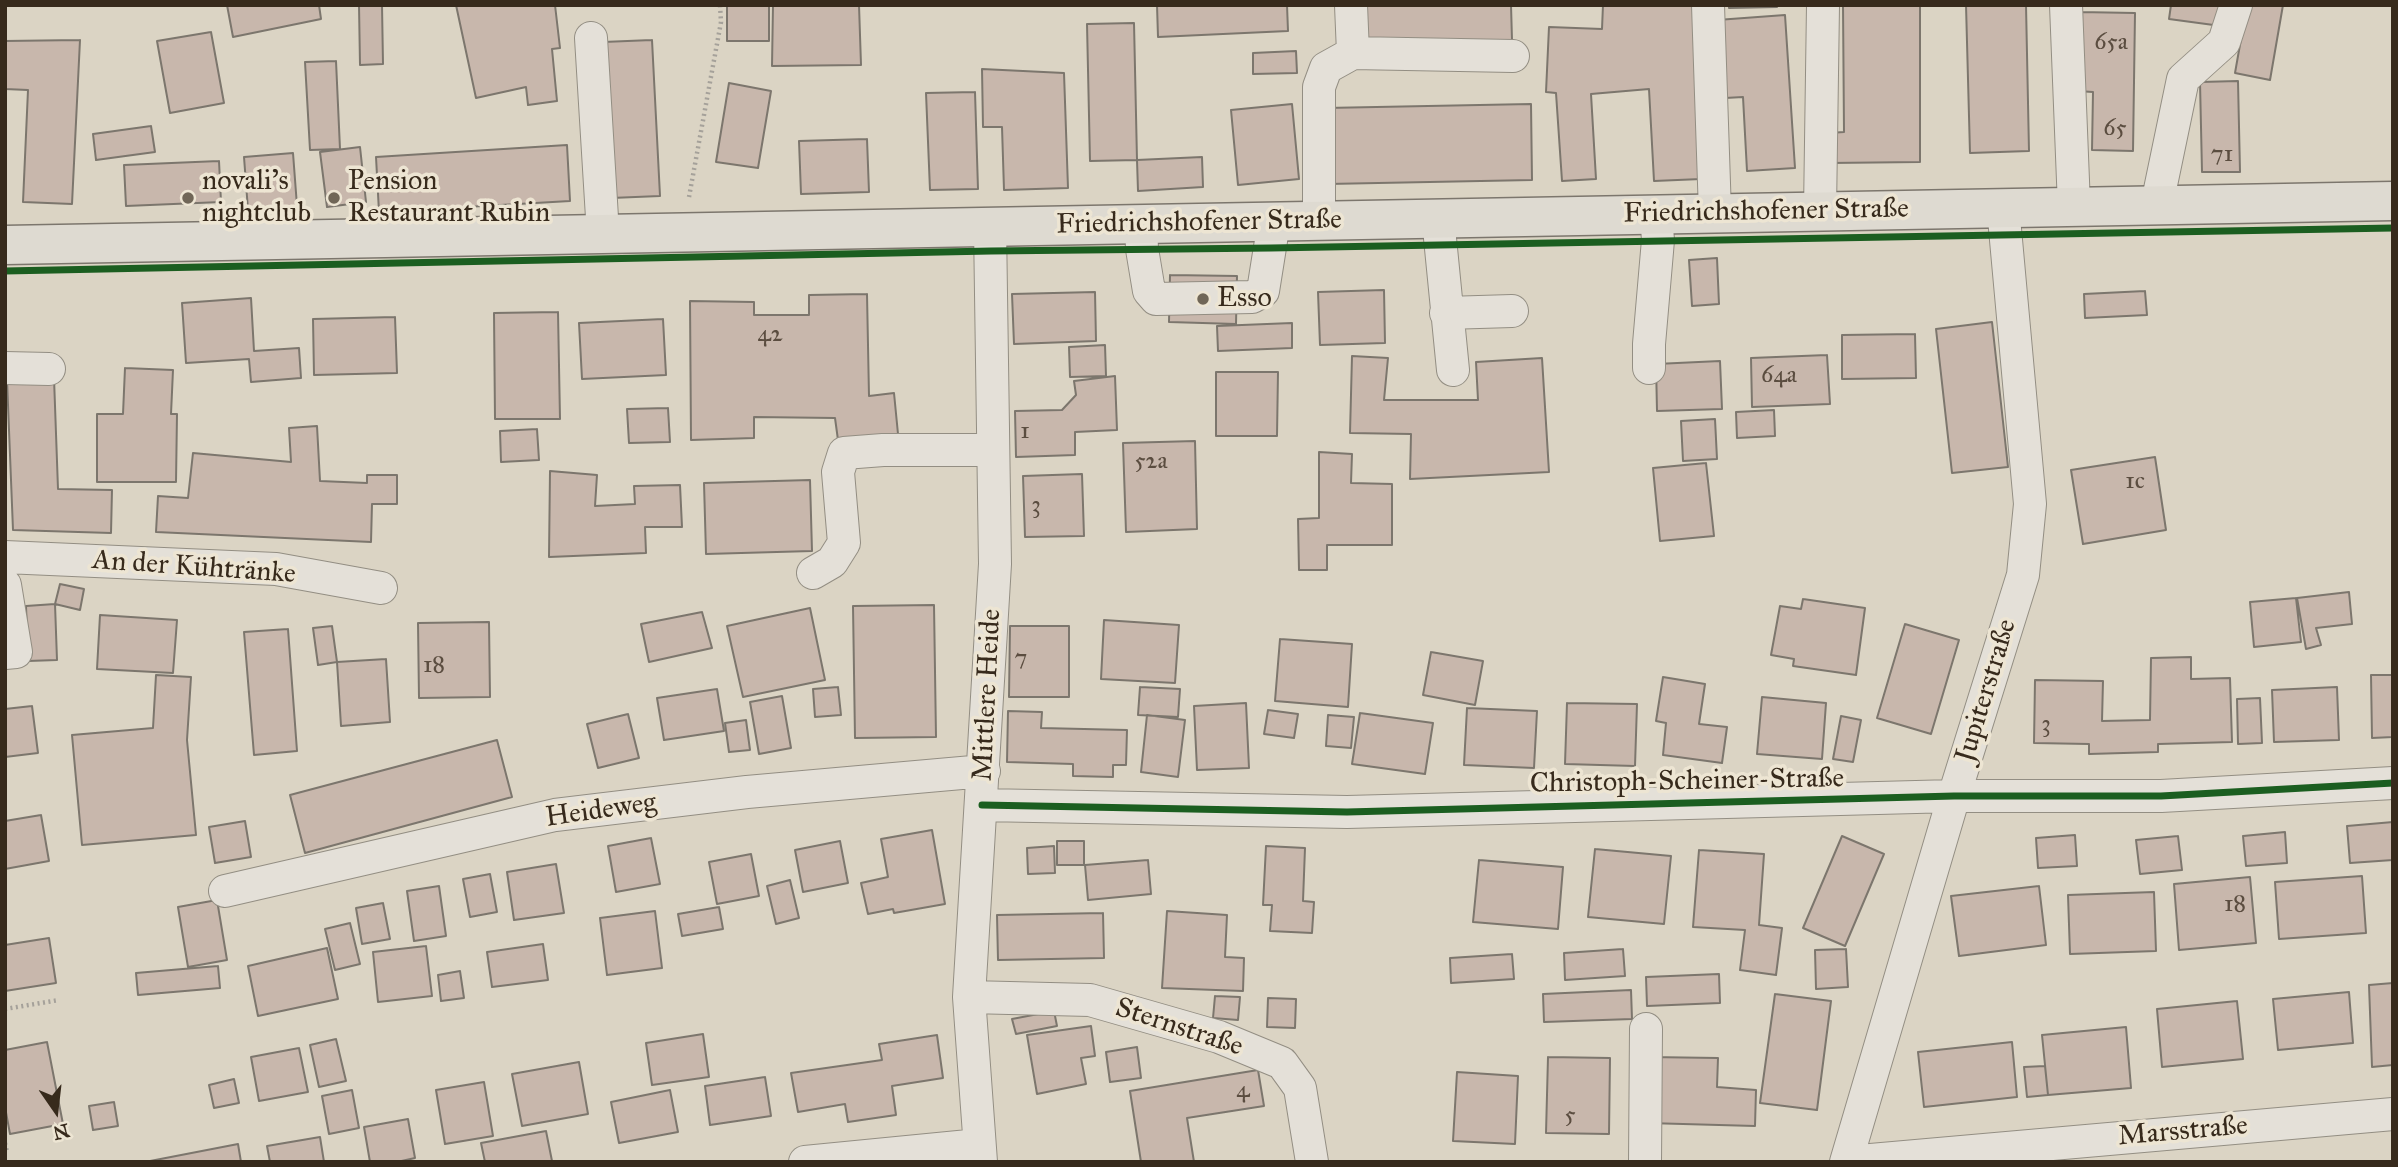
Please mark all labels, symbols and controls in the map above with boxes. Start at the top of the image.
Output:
house number: 65a [2094,29,2128,57]
house number: 65 [2103,115,2127,143]
house number: 71 [2211,141,2233,169]
place label: novali's nightclub [202,165,311,231]
place label: Pension Restaurant Rubin [348,165,550,231]
marker: novali's nightclub [180,190,196,206]
marker: Pension Restaurant Rubin [326,190,342,206]
street label: Friedrichshofener Straße [1623,193,1909,231]
street label: Friedrichshofener Straße [1056,204,1342,242]
place label: Esso [1217,282,1272,316]
marker: Esso [1195,291,1211,307]
house number: 42 [757,321,783,349]
house number: 64a [1761,362,1797,390]
house number: 1 [1020,418,1030,446]
house number: 52a [1134,448,1168,476]
house number: 1c [2125,468,2145,496]
house number: 3 [1031,492,1041,520]
street label: An der Kühtränke [91,544,297,592]
street label: Mittlere Heide [967,608,1009,782]
street label: Jupiterstraße [1949,615,2025,767]
house number: 7 [1015,645,1027,673]
house number: 18 [423,652,445,680]
house number: 3 [2041,711,2051,739]
street label: Christoph-Scheiner-Straße [1530,762,1844,802]
street label: Heideweg [543,787,659,835]
house number: 18 [2224,891,2246,919]
street label: Sternstraße [1111,992,1247,1064]
north arrow [21,1076,91,1146]
house number: 4 [1236,1077,1250,1105]
house number: 5 [1564,1102,1576,1130]
street label: Marsstraße [2117,1110,2249,1154]
text: N [51,1119,72,1145]

